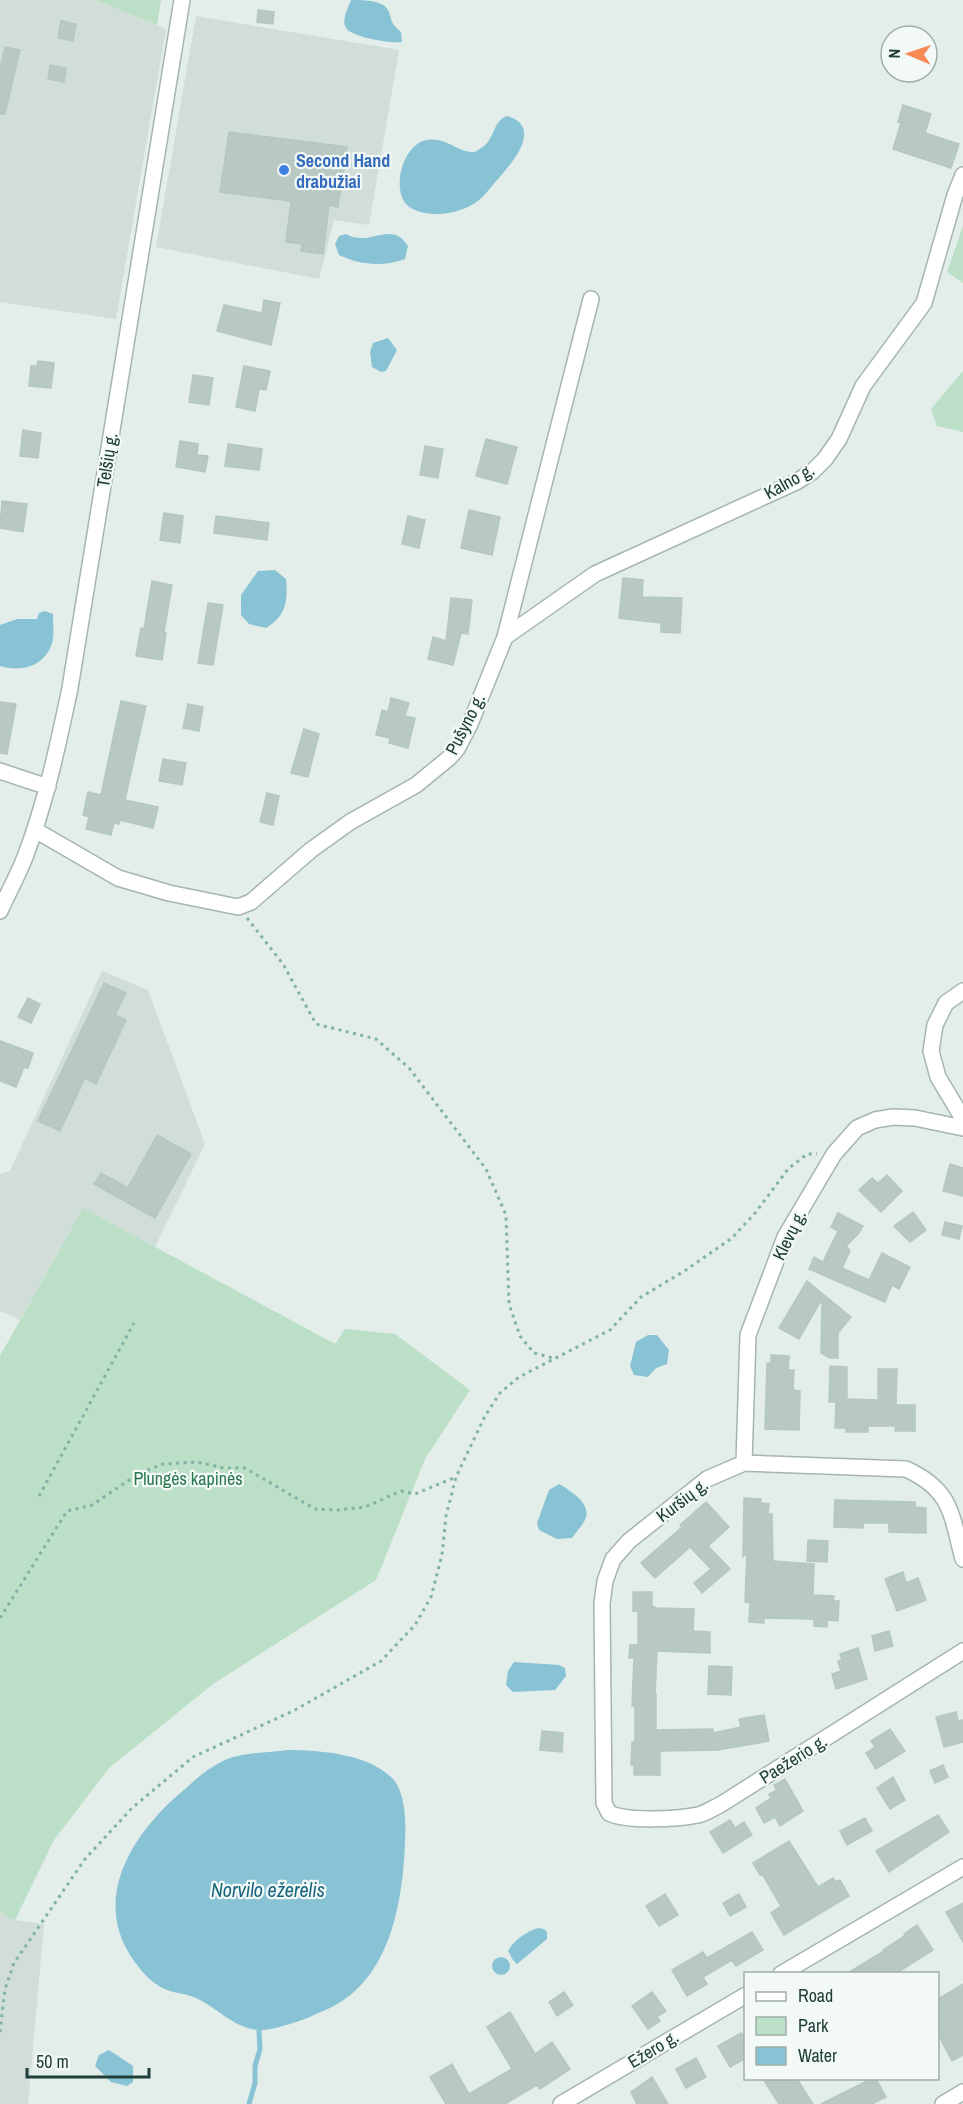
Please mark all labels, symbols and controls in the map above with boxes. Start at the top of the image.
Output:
north arrow [879,24,939,84]
text: N [883,48,905,59]
place label: Second Hand drabužiai [296,148,390,194]
marker: Second Hand drabužiai [277,163,291,177]
street label: Telšių g. [90,431,124,489]
street label: Kalno g. [759,457,819,505]
street label: Pušyno g. [439,689,491,759]
street label: Klevų g. [766,1206,812,1264]
park label: Plungės kapinės [133,1466,243,1491]
street label: Kuršių g. [651,1472,713,1528]
street label: Paežerio g. [754,1728,832,1790]
water label: Norvilo ežerėlis [211,1876,325,1903]
legend [744,1972,939,2080]
text: Road [798,1983,833,2008]
text: Park [798,2013,829,2038]
street label: Ežero g. [623,2024,683,2074]
scale bar [27,2041,148,2079]
text: Water [798,2043,837,2068]
text: 50 m [36,2049,69,2074]

